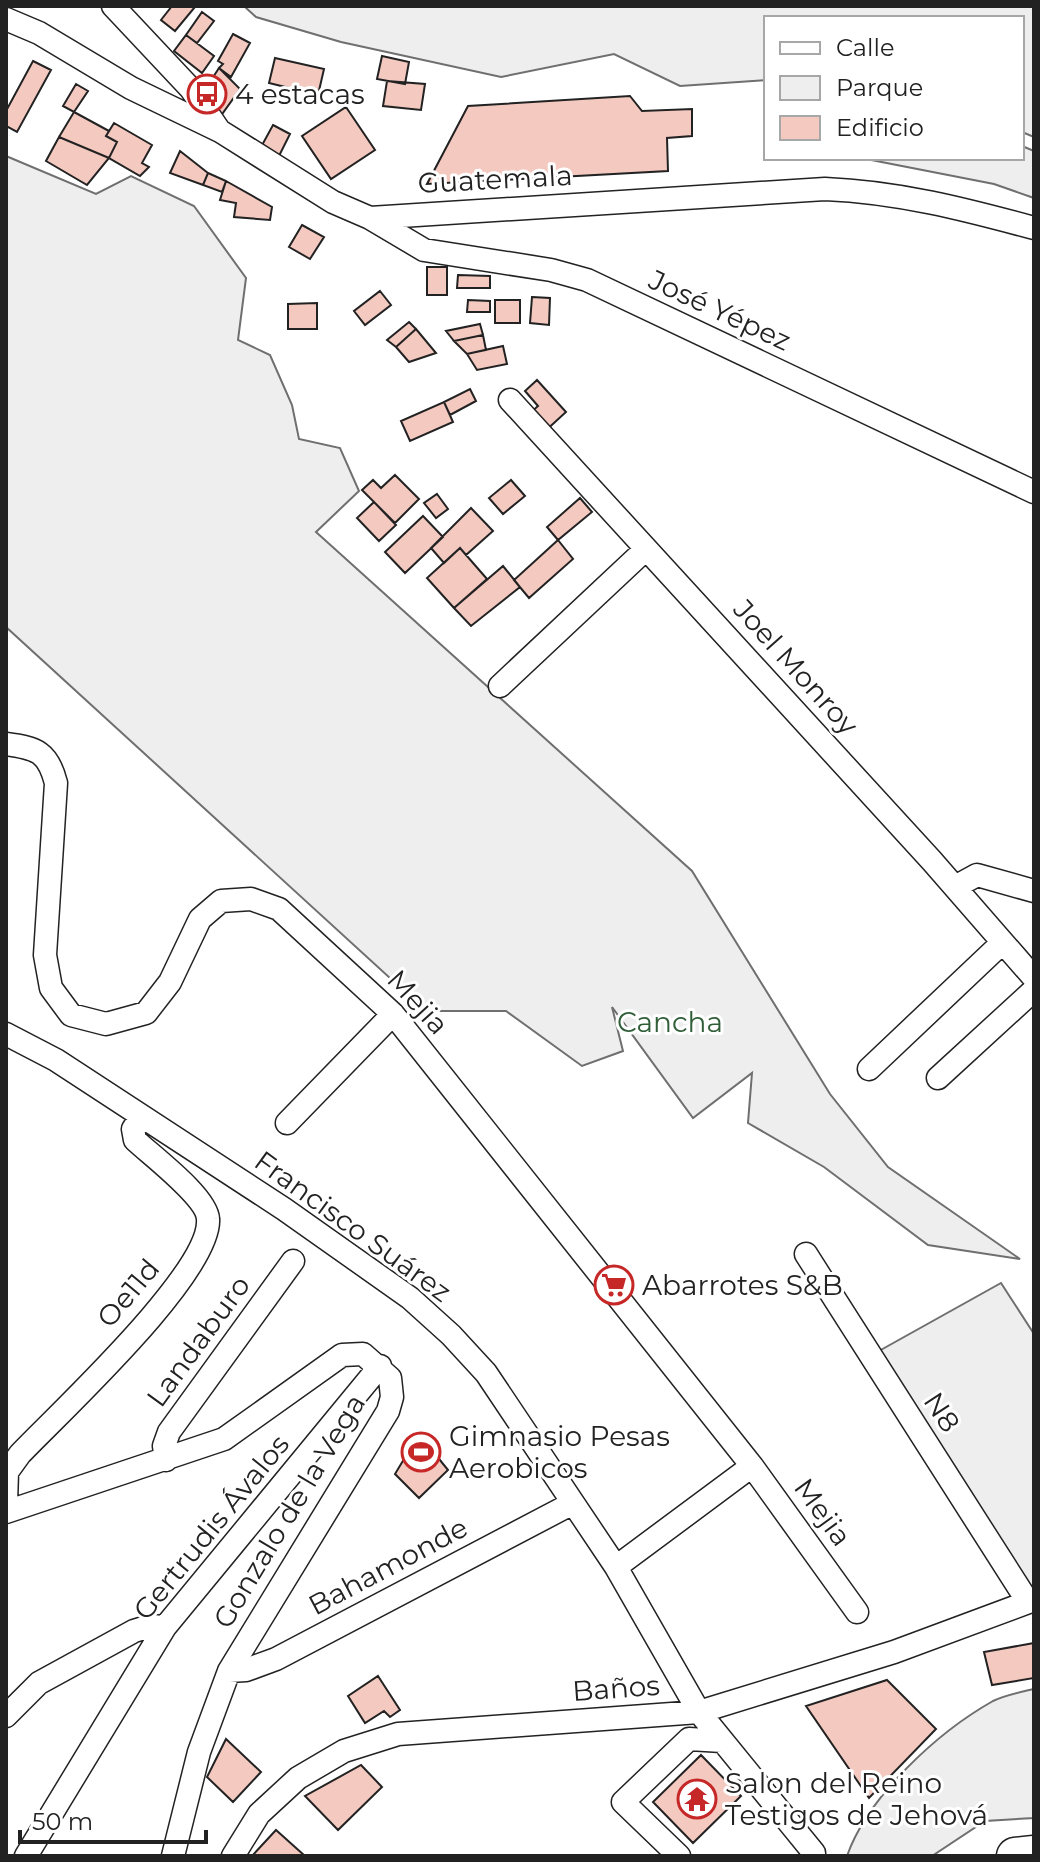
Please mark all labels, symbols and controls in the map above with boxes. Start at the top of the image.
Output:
legend [764,16,1024,160]
text: Calle [836,33,894,62]
bus stop icon: 4 estacas [186,73,228,115]
text: Parque [836,73,923,102]
place label: 4 estacas [235,77,365,111]
text: Edificio [836,113,924,142]
street label: Guatemala [417,158,573,200]
street label: José Yépez [643,262,796,358]
street label: Joel Monroy [726,592,866,742]
street label: Mejia [380,963,456,1041]
park label: Cancha [617,1005,723,1039]
street label: Francisco Suárez [248,1143,458,1309]
street label: Oe11d [90,1252,166,1334]
supermarket icon: Abarrotes S&B [593,1264,635,1306]
place label: Abarrotes S&B [642,1268,843,1302]
street label: Landaburo [139,1269,257,1413]
street label: N8 [917,1386,967,1438]
street label: Gonzalo de la Vega [206,1388,372,1634]
place label: Gimnasio Pesas Aerobicos [449,1419,670,1485]
street label: Gertrudis Ávalos [126,1428,296,1626]
sports icon: Gimnasio Pesas Aerobicos [400,1431,442,1473]
street label: Mejia [787,1472,859,1552]
street label: Bahamonde [303,1510,473,1622]
street label: Baños [571,1668,661,1708]
place label: Salon del Reino Testigos de Jehová [725,1766,988,1832]
temple icon: Salon del Reino Testigos de Jehová [676,1778,718,1820]
scale bar [20,1794,206,1844]
text: 50 m [32,1807,93,1836]

